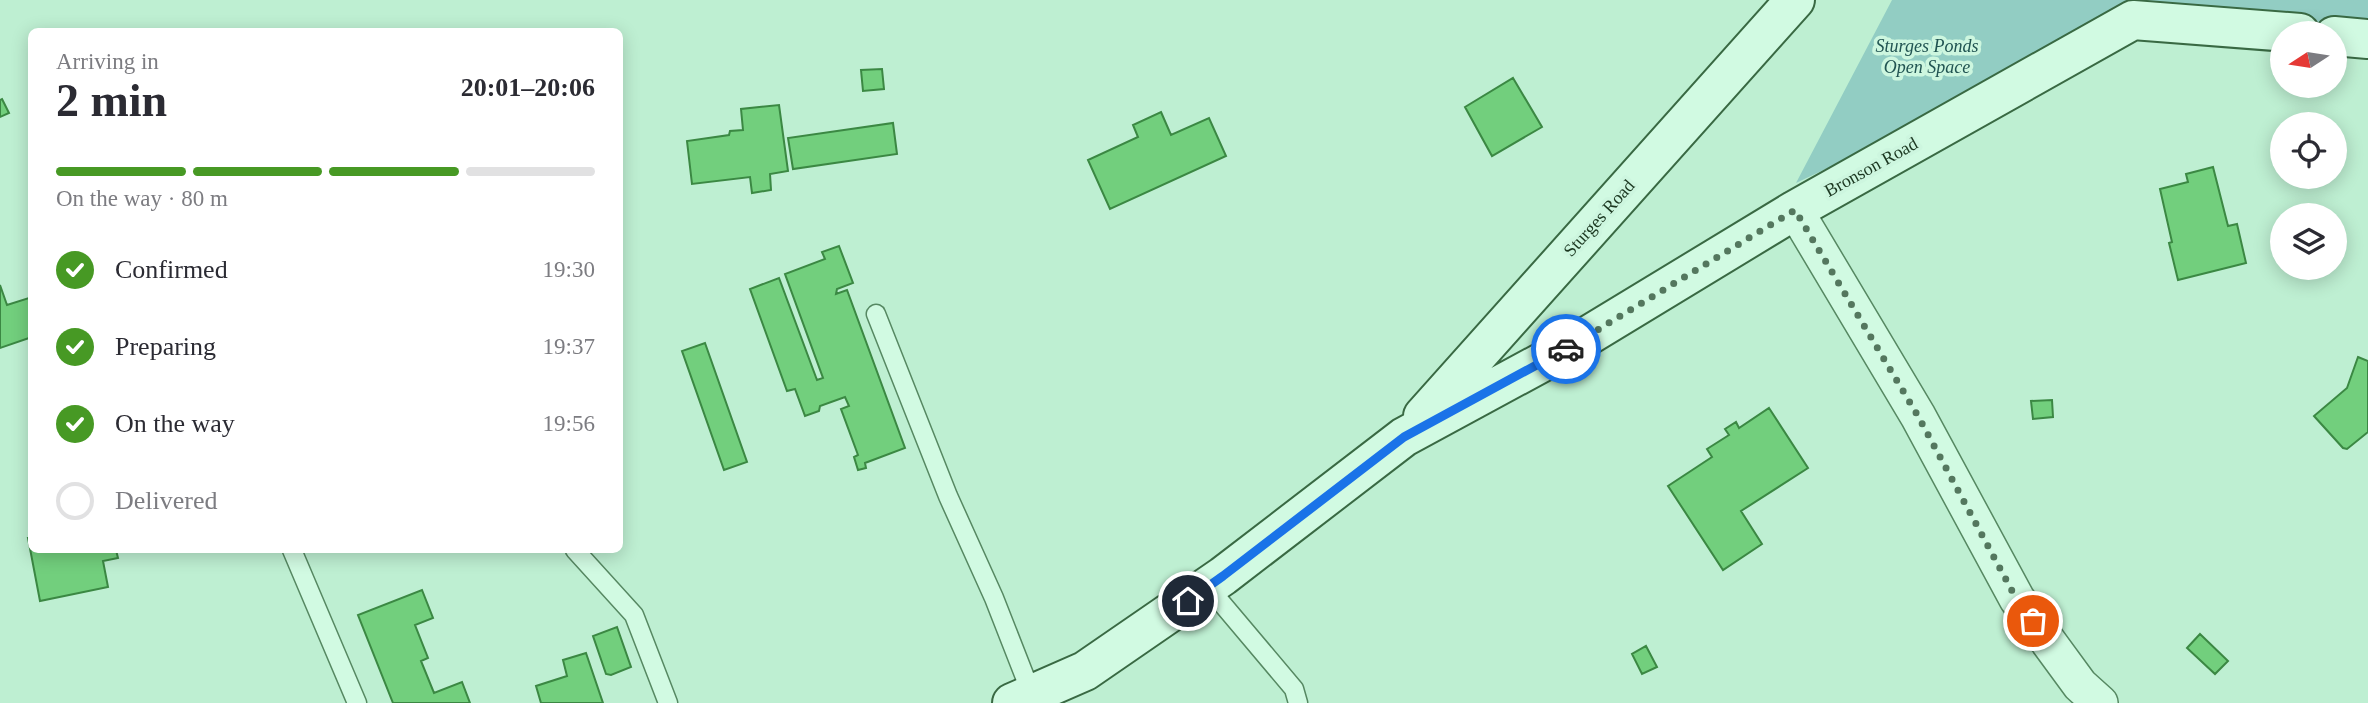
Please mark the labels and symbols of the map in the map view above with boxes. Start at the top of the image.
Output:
north arrow [2270,21,2347,98]
park label: Sturges Ponds Open Space [1876,36,1978,77]
street label: Bronson Road [1821,133,1921,201]
street label: Sturges Road [1559,176,1639,260]
courier [1531,314,1601,384]
pin [1158,571,1218,631]
pin [2003,591,2063,651]

